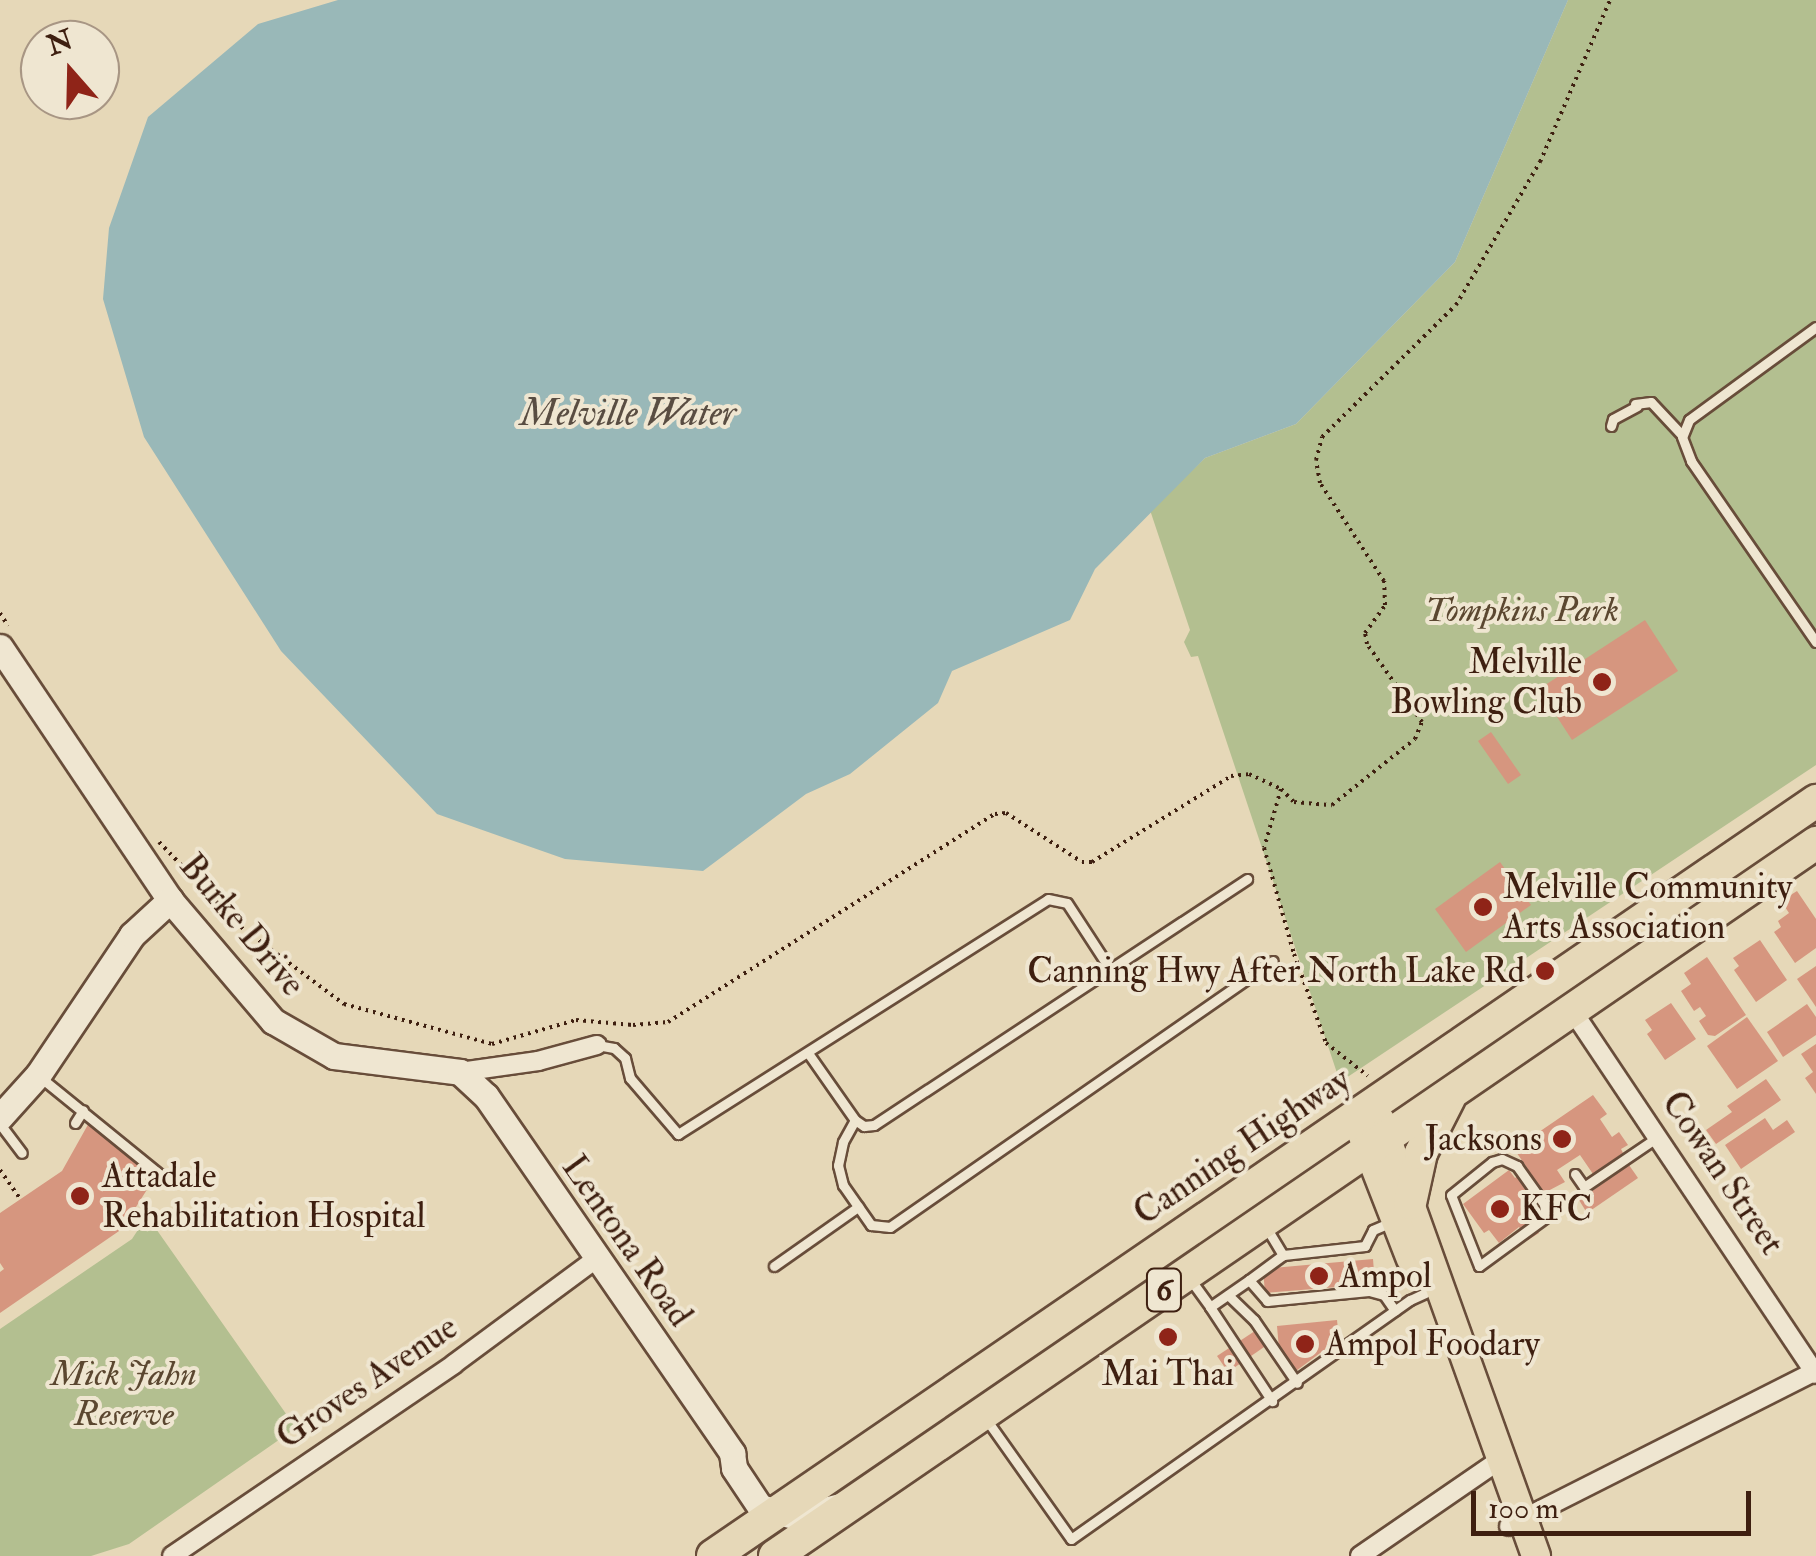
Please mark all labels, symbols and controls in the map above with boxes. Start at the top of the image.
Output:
north arrow [20,20,120,120]
text: N [42,22,78,64]
water label: Melville Water [520,391,736,437]
park label: Tompkins Park [1425,589,1619,631]
place label: Melville Bowling Club [1390,641,1582,723]
marker: Melville Bowling Club [1591,671,1613,693]
street label: Burke Drive [171,846,313,1004]
place label: Melville Community Arts Association [1503,866,1792,948]
marker: Melville Community Arts Association [1472,896,1494,918]
place label: Canning Hwy After North Lake Rd [1027,950,1525,992]
marker: Canning Hwy After North Lake Rd [1534,960,1556,982]
street label: Canning Highway [1126,1058,1358,1234]
street label: Cowan Street [1653,1083,1793,1263]
place label: Jacksons [1425,1118,1542,1160]
marker: Jacksons [1551,1128,1573,1150]
street label: Lentona Road [553,1148,701,1334]
place label: Attadale Rehabilitation Hospital [102,1155,425,1237]
marker: Attadale Rehabilitation Hospital [67,1183,93,1209]
place label: KFC [1520,1188,1592,1230]
marker: KFC [1489,1198,1511,1220]
place label: Ampol [1339,1255,1432,1297]
road number: 6 [1144,1263,1184,1317]
marker: Ampol [1308,1265,1330,1287]
street label: Groves Avenue [269,1306,465,1458]
place label: Ampol Foodary [1325,1323,1540,1365]
marker: Mai Thai [1157,1326,1179,1348]
marker: Ampol Foodary [1294,1333,1316,1355]
park label: Mick Jahn Reserve [51,1353,197,1435]
place label: Mai Thai [1102,1353,1234,1395]
scale bar [1476,1471,1756,1533]
text: 100 m [1488,1490,1559,1527]

